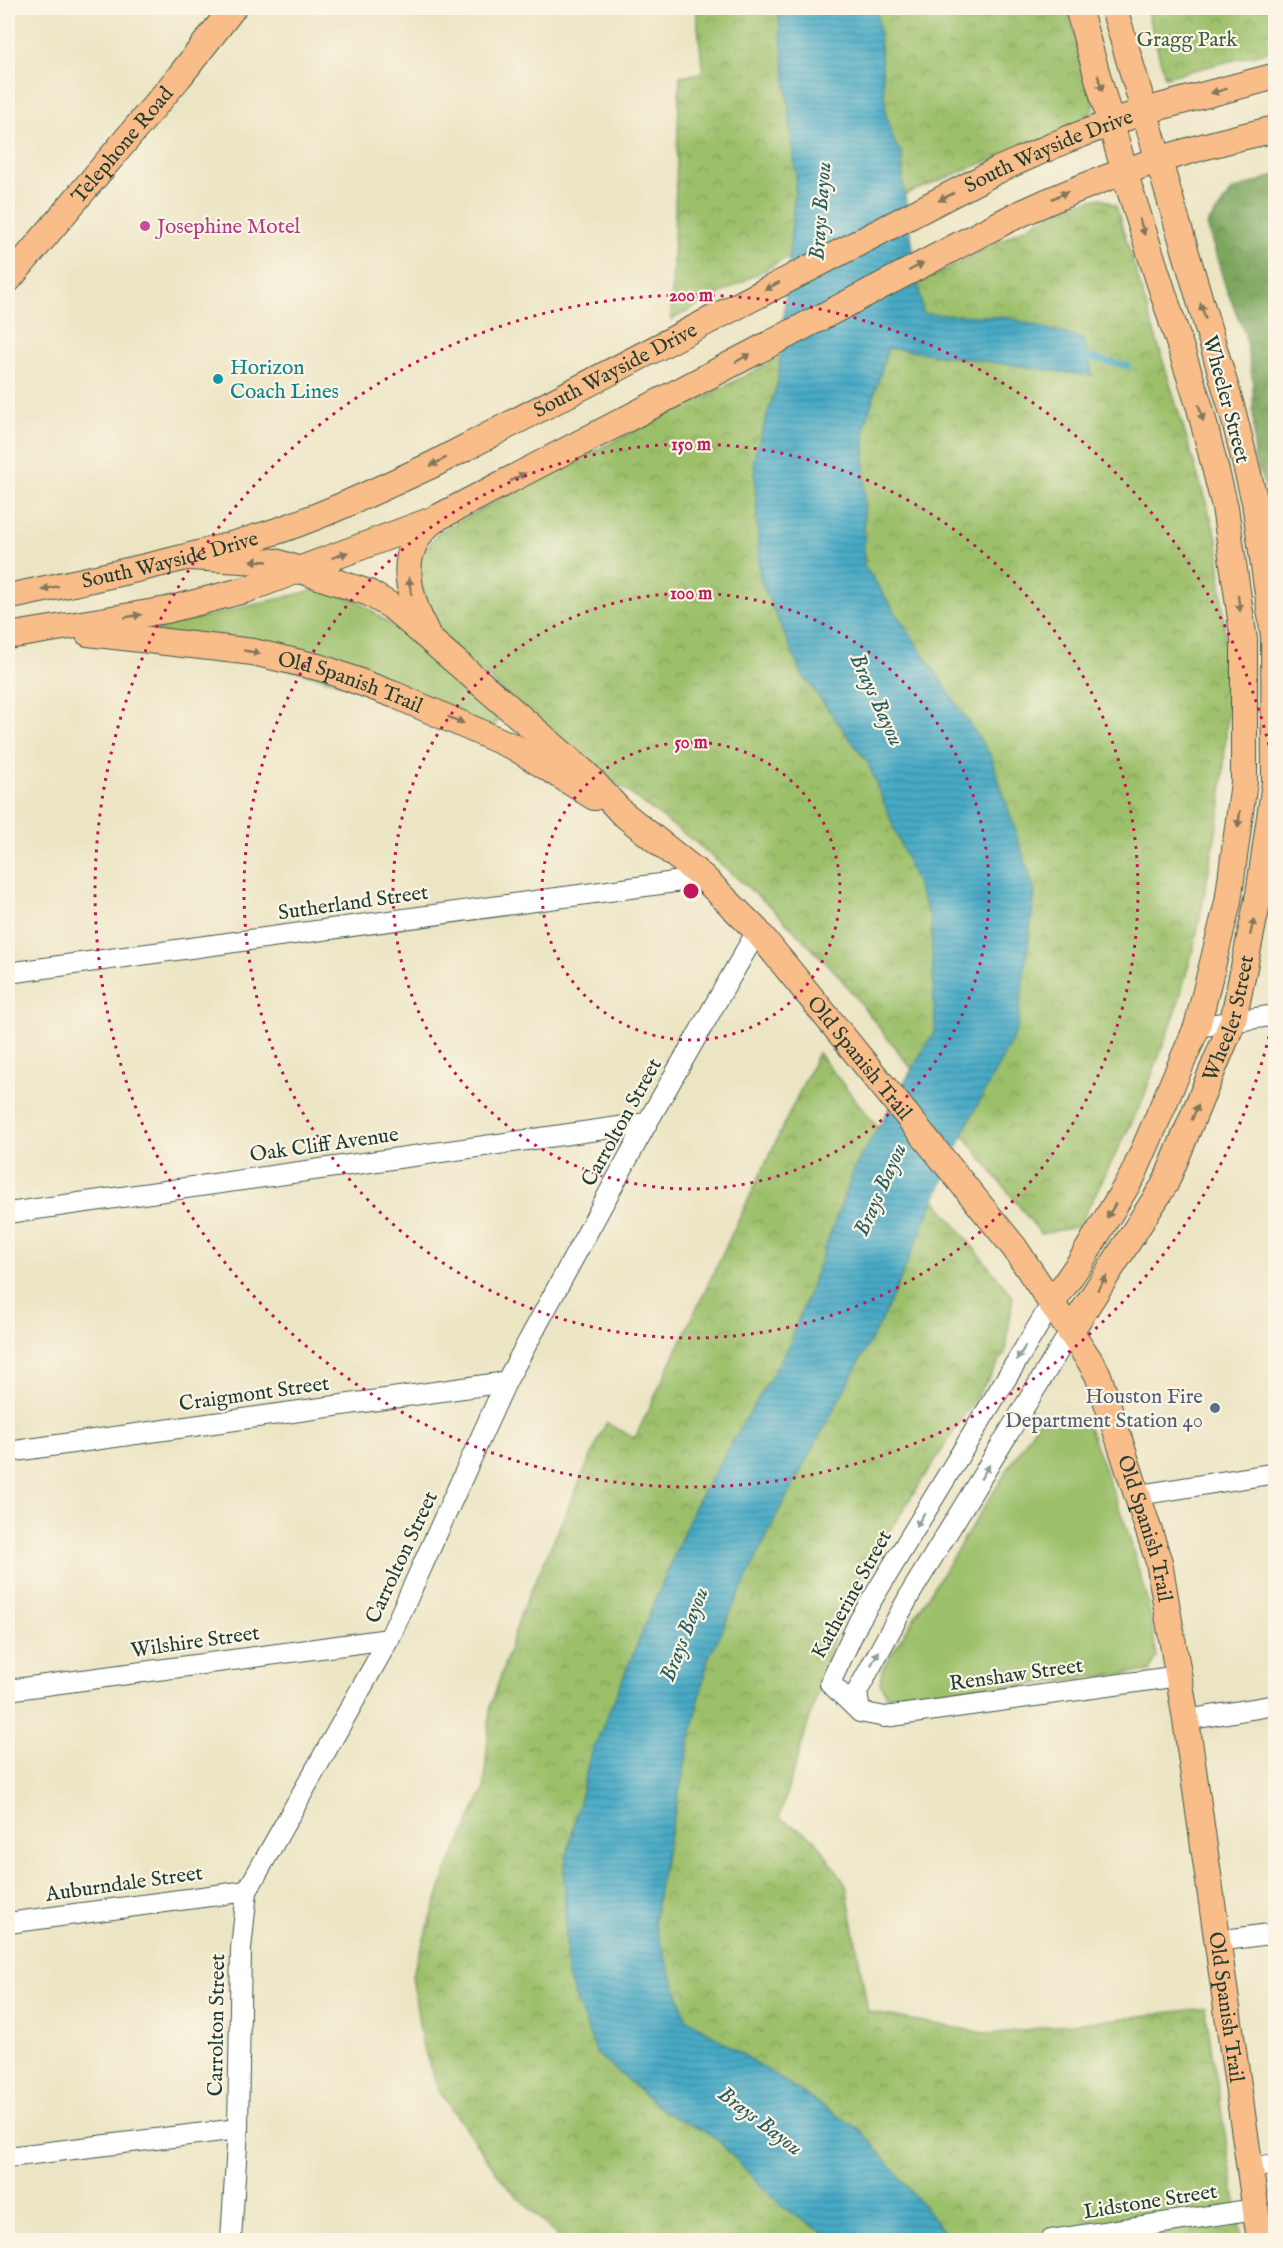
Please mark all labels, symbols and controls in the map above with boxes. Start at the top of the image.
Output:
park label: Gragg Park [1137,27,1238,54]
one-way arrow [1096,75,1105,93]
street label: Telephone Road [66,81,181,210]
one-way arrow [1210,86,1228,96]
street label: South Wayside Drive [960,104,1137,200]
water label: Brays Bayou [804,161,838,262]
one-way arrow [1052,191,1069,200]
one-way arrow [937,192,954,202]
place label: Josephine Motel [155,214,301,241]
one-way arrow [1138,218,1147,236]
marker: Josephine Motel [138,219,152,233]
one-way arrow [907,263,925,273]
one-way arrow [764,281,781,291]
text: 200 m [669,285,713,308]
one-way arrow [1198,302,1207,320]
street label: South Wayside Drive [529,317,703,425]
street label: Wheeler Street [1196,333,1256,466]
one-way arrow [735,353,752,363]
place label: Horizon Coach Lines [230,355,339,406]
marker: Horizon Coach Lines [211,372,225,386]
one-way arrow [1196,403,1206,422]
text: 150 m [671,434,711,457]
one-way arrow [430,457,447,467]
one-way arrow [510,473,527,482]
street label: South Wayside Drive [79,526,262,596]
one-way arrow [331,549,349,559]
one-way arrow [249,556,268,566]
one-way arrow [405,576,414,595]
text: 100 m [670,583,712,606]
one-way arrow [40,584,59,593]
one-way arrow [1234,594,1243,613]
one-way arrow [124,611,143,620]
street label: Old Spanish Trail [275,646,427,721]
one-way arrow [243,648,262,657]
water label: Brays Bayou [843,649,910,751]
one-way arrow [448,715,466,725]
text: 50 m [674,732,708,755]
one-way arrow [1234,809,1243,828]
street label: Sutherland Street [276,880,430,927]
centre of rings [681,881,701,901]
one-way arrow [1248,917,1257,936]
street label: Wheeler Street [1197,953,1261,1086]
street label: Old Spanish Trail [800,991,917,1126]
street label: Carrolton Street [576,1054,669,1192]
one-way arrow [1191,1103,1200,1121]
street label: Oak Cliff Avenue [248,1122,401,1169]
water label: Brays Bayou [848,1139,914,1241]
one-way arrow [1106,1203,1117,1219]
one-way arrow [1096,1275,1108,1291]
one-way arrow [1016,1345,1027,1361]
street label: Craigmont Street [177,1371,331,1418]
place label: Houston Fire Department Station 40 [1005,1384,1203,1435]
marker: Houston Fire Department Station 40 [1208,1401,1222,1415]
street label: Old Spanish Trail [1110,1452,1178,1604]
one-way arrow [979,1464,990,1480]
street label: Carrolton Street [360,1487,445,1628]
one-way arrow [915,1512,926,1528]
street label: Katherine Street [806,1526,899,1664]
water label: Brays Bayou [654,1583,716,1686]
street label: Wilshire Street [129,1620,261,1665]
one-way arrow [870,1649,880,1666]
street label: Renshaw Street [948,1653,1085,1698]
street label: Auburndale Street [43,1860,204,1909]
street label: Old Spanish Trail [1201,1930,1249,2084]
street label: Carrolton Street [203,1953,232,2097]
water label: Brays Bayou [712,2081,808,2163]
street label: Lidstone Street [1081,2179,1219,2226]

